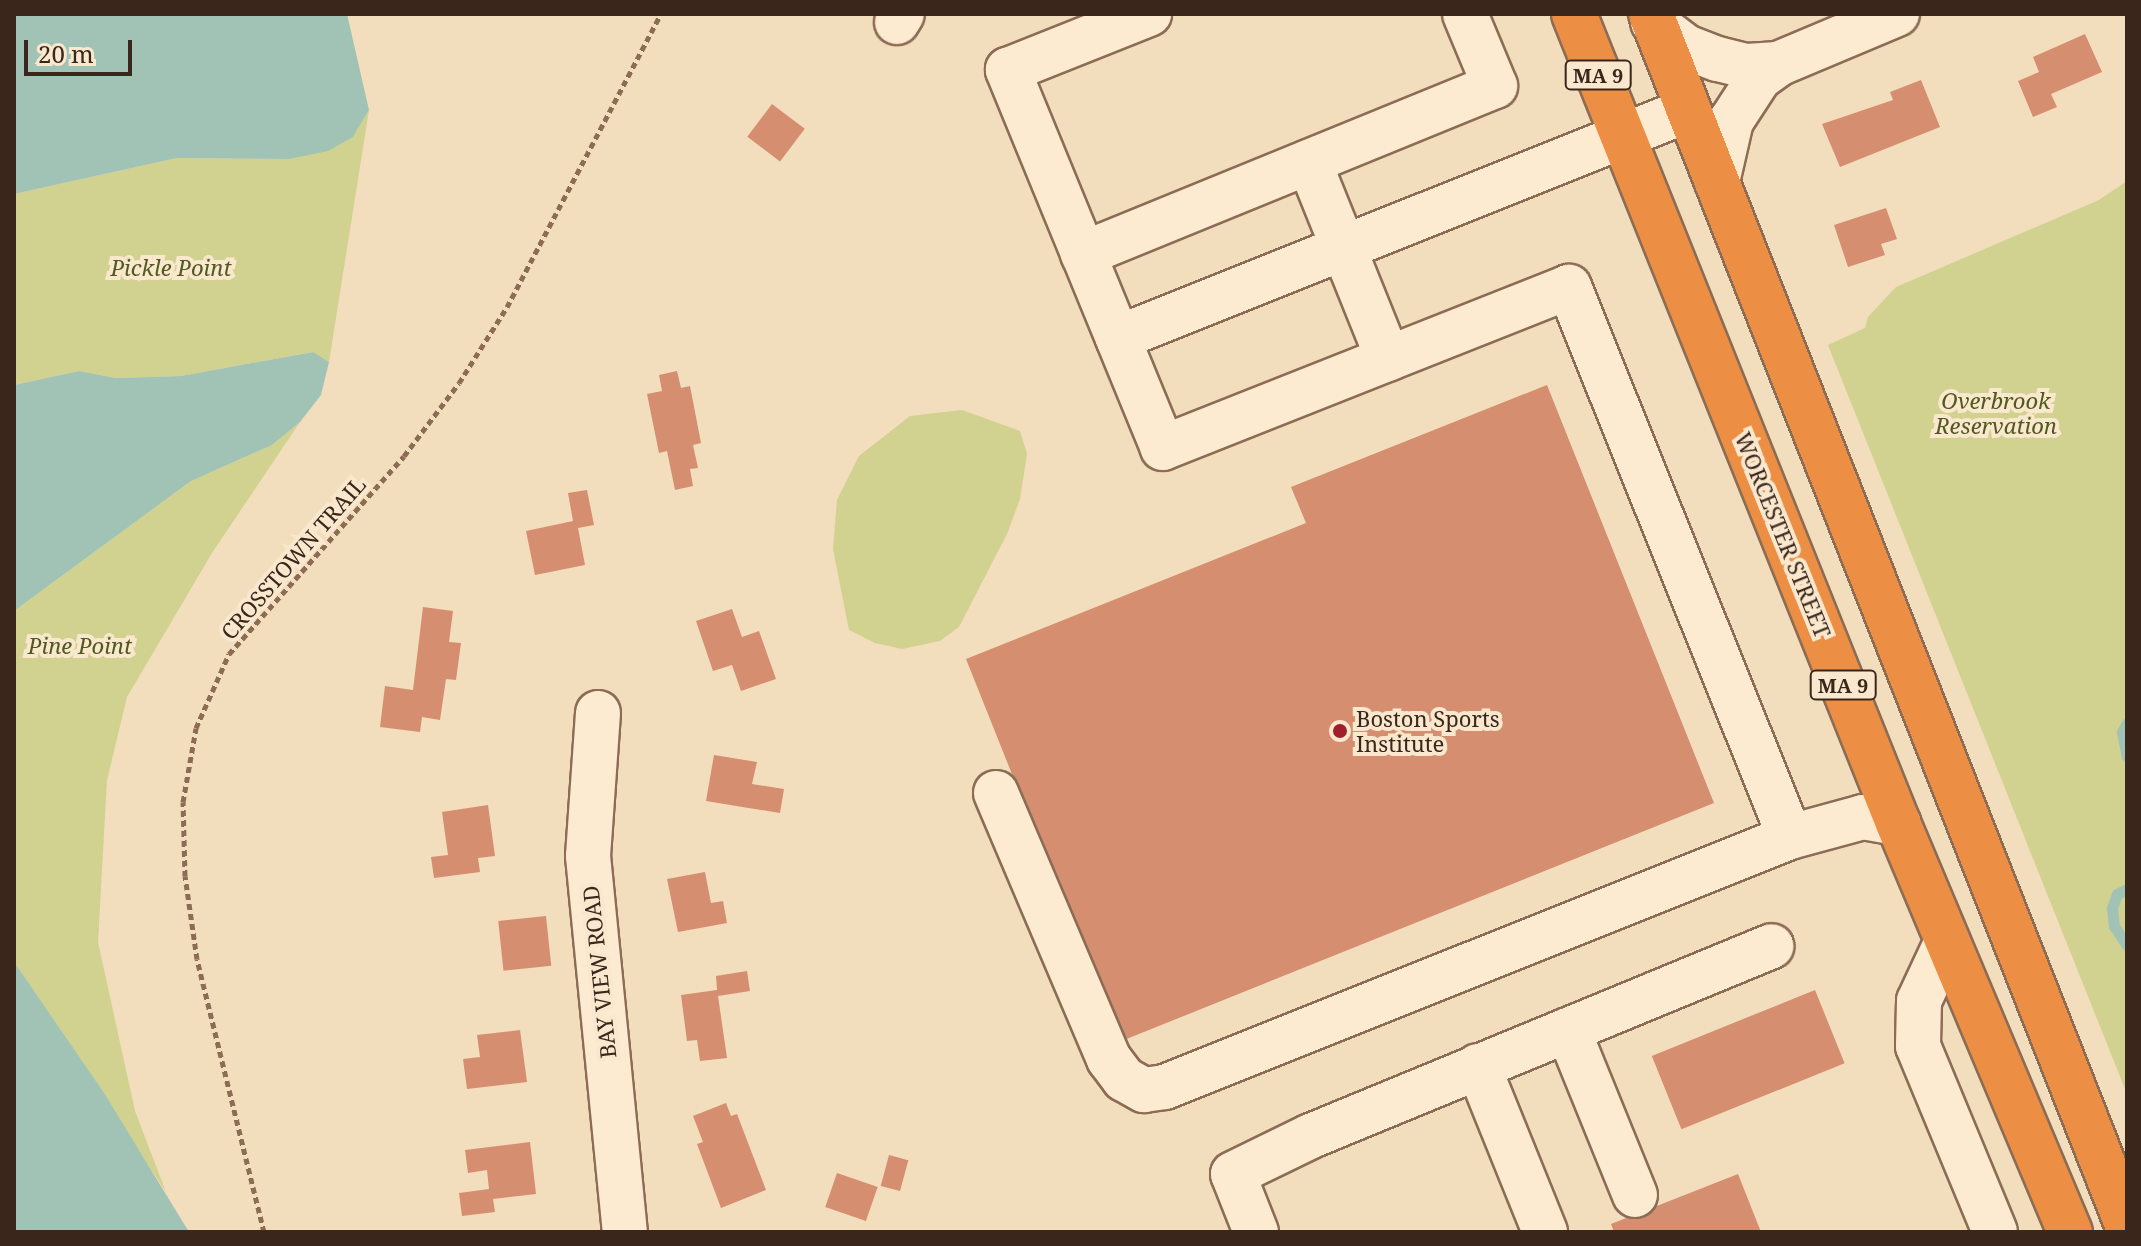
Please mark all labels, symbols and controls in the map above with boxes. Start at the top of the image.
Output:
scale bar [28,24,136,74]
text: 20 m [38,37,94,70]
road number: MA 9 [1564,59,1632,91]
park label: Pickle Point [110,255,232,281]
park label: Overbrook Reservation [1935,387,2057,438]
street label: WORCESTER STREET [1730,428,1836,642]
street label: CROSSTOWN TRAIL [215,471,371,645]
park label: Pine Point [28,633,132,659]
road number: MA 9 [1809,669,1877,701]
place label: Boston Sports Institute [1356,705,1500,756]
marker: Boston Sports Institute [1331,722,1349,740]
street label: BAY VIEW ROAD [577,884,621,1060]

